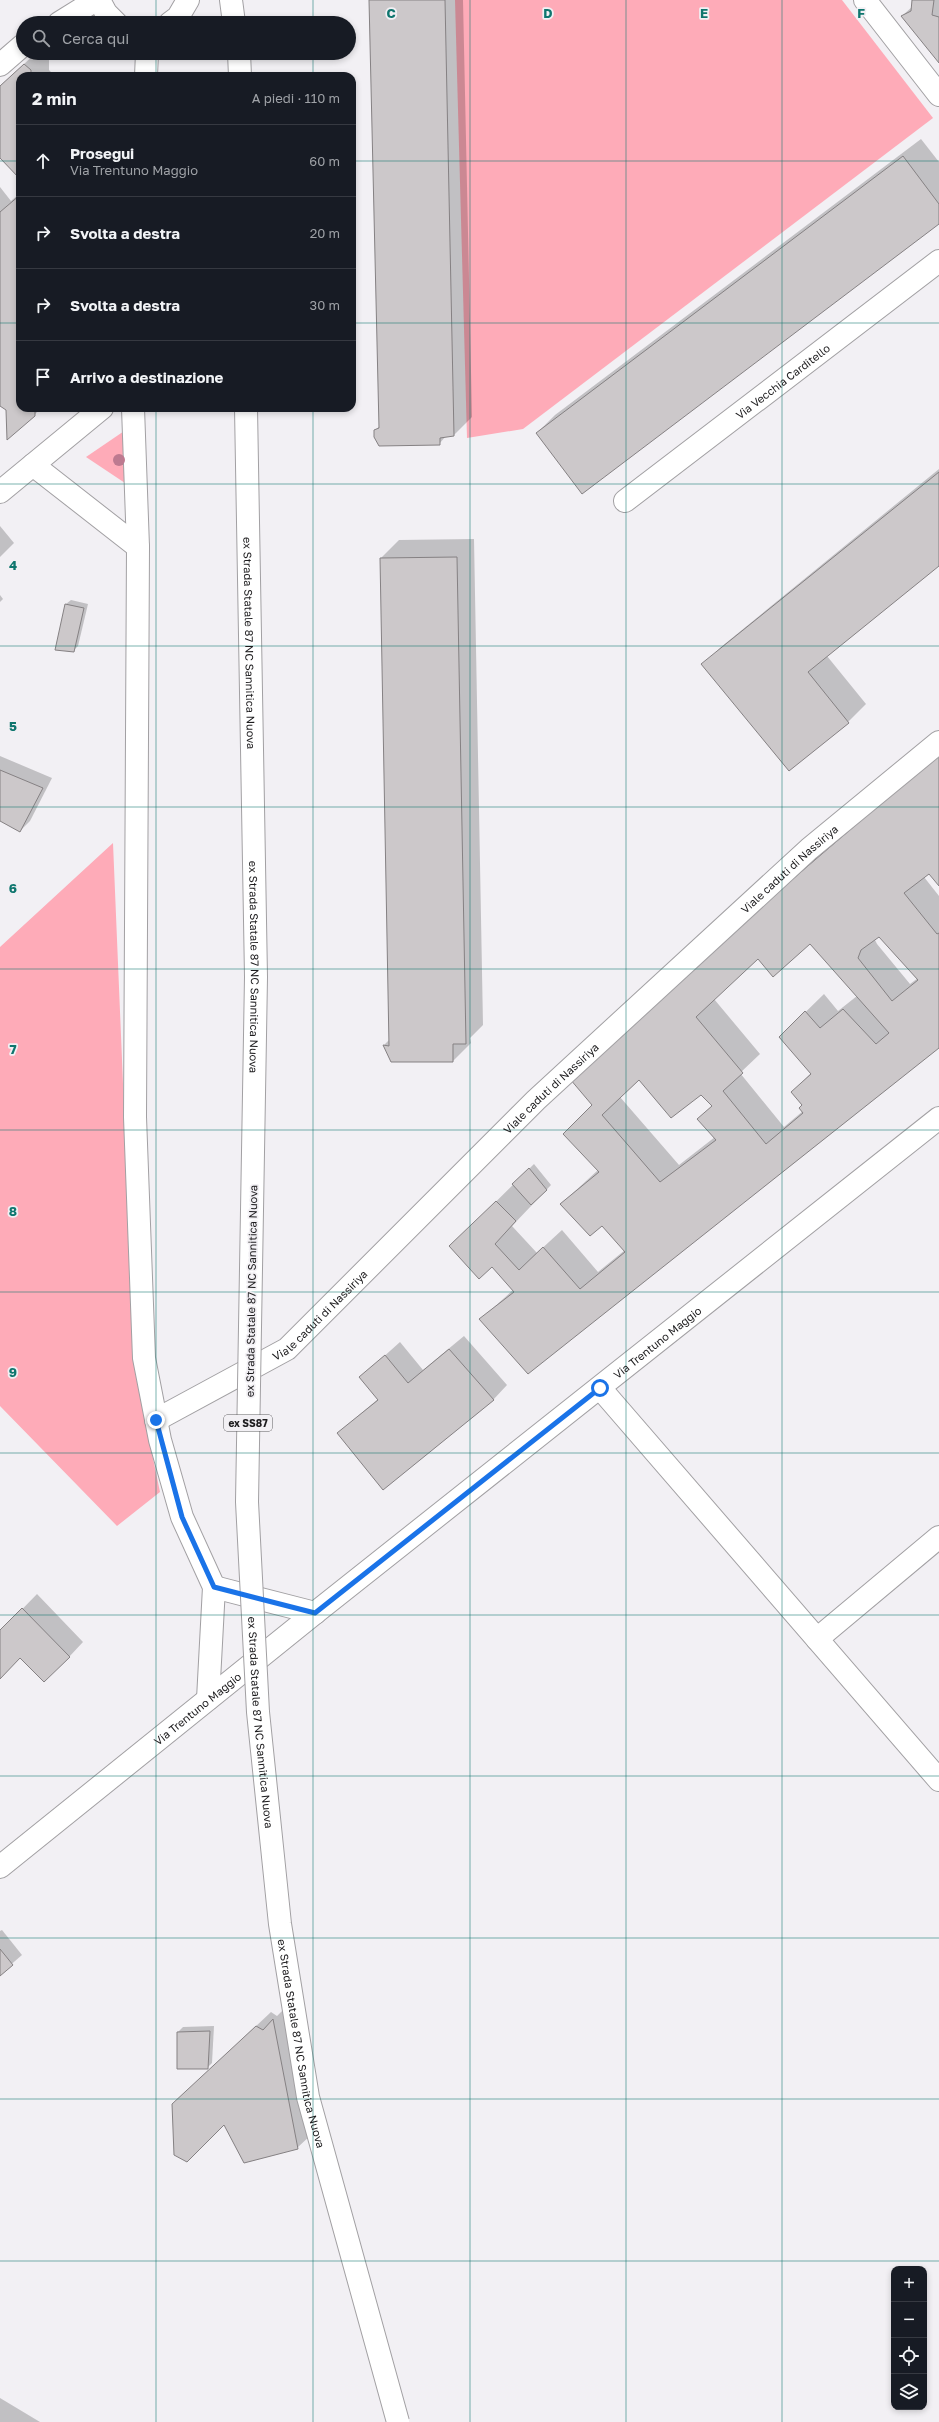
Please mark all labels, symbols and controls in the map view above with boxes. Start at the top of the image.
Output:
text: C [386,5,396,21]
text: D [543,5,553,21]
text: E [700,5,708,21]
text: F [857,5,865,21]
search box [16,16,356,60]
icon: search [30,27,52,49]
text: Cerca qui [62,29,129,47]
text: 2 min [32,88,76,109]
text: A piedi · 110 m [252,90,340,106]
text: Prosegui [70,144,134,162]
icon: ahead [32,150,54,172]
text: 60 m [309,153,340,169]
text: Via Trentuno Maggio [70,162,198,178]
icon: right [32,222,54,244]
text: Svolta a destra [70,224,180,242]
text: 20 m [310,225,340,241]
icon: right [32,294,54,316]
text: Svolta a destra [70,296,180,314]
text: 30 m [310,297,340,313]
street label: Via Vecchia Carditello [733,340,832,421]
icon: arrive [32,366,54,388]
text: Arrivo a destinazione [70,368,223,386]
street label: ex Strada Statale 87 NC Sannitica Nuova [242,537,258,749]
text: 4 [9,557,17,573]
text: 5 [9,718,17,734]
street label: Viale caduti di Nassiriya [738,822,840,915]
street label: ex Strada Statale 87 NC Sannitica Nuova [247,861,263,1073]
text: 6 [9,880,17,896]
street label: Viale caduti di Nassiriya [500,1040,601,1136]
text: 7 [9,1041,17,1057]
street label: ex Strada Statale 87 NC Sannitica Nuova [243,1185,259,1397]
text: 8 [9,1203,17,1219]
street label: Viale caduti di Nassiriya [270,1267,369,1362]
street label: Via Trentuno Maggio [610,1303,704,1381]
text: 9 [9,1364,17,1380]
route start [591,1379,609,1397]
route end [147,1411,165,1429]
road number: ex SS87 [224,1415,272,1431]
street label: ex Strada Statale 87 NC Sannitica Nuova [247,1616,277,1829]
street label: Via Trentuno Maggio [151,1669,244,1747]
street label: ex Strada Statale 87 NC Sannitica Nuova [276,1938,328,2149]
map controls [891,2266,927,2410]
button: + [891,2266,927,2302]
button: − [891,2302,927,2338]
button: locate [891,2338,927,2374]
button: layers [891,2374,927,2410]

